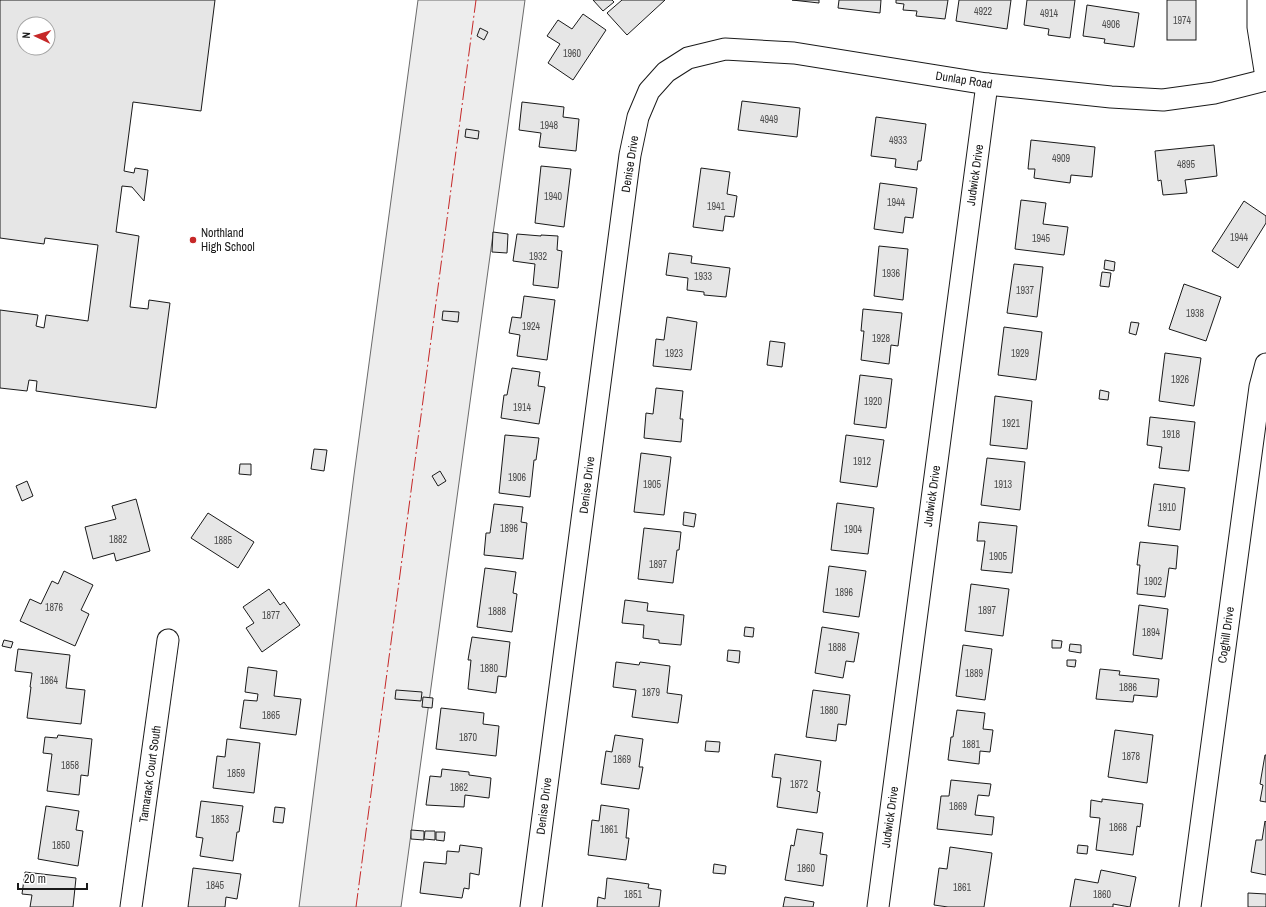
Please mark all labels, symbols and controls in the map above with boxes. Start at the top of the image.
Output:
house number: 4922 [974,5,993,18]
house number: 4914 [1040,7,1059,20]
house number: 1974 [1173,14,1192,27]
north arrow [16,16,56,56]
house number: 4906 [1102,18,1121,31]
text: N [19,32,33,39]
house number: 1960 [563,47,582,60]
street label: Dunlap Road [934,68,994,92]
house number: 4949 [760,113,779,126]
house number: 1948 [540,119,559,132]
street label: Denise Drive [618,134,642,194]
house number: 4933 [889,134,908,147]
street label: Judwick Drive [963,143,987,207]
house number: 4909 [1052,152,1071,165]
house number: 4895 [1177,158,1196,171]
house number: 1940 [544,190,563,203]
house number: 1944 [887,196,906,209]
house number: 1941 [707,200,726,213]
place label: Northland High School [201,225,255,255]
house number: 1944 [1230,231,1249,244]
house number: 1945 [1032,232,1051,245]
marker: Northland High School [188,235,198,245]
house number: 1932 [529,250,548,263]
house number: 1936 [882,267,901,280]
house number: 1933 [694,270,713,283]
house number: 1937 [1016,284,1035,297]
house number: 1938 [1186,307,1205,320]
house number: 1924 [522,320,541,333]
house number: 1928 [872,332,891,345]
house number: 1923 [665,347,684,360]
house number: 1929 [1011,347,1030,360]
house number: 1926 [1171,373,1190,386]
house number: 1920 [864,395,883,408]
house number: 1914 [513,401,532,414]
house number: 1921 [1002,417,1021,430]
house number: 1918 [1162,428,1181,441]
house number: 1912 [853,455,872,468]
street label: Denise Drive [576,456,598,514]
street label: Judwick Drive [920,464,944,528]
house number: 1906 [508,471,527,484]
house number: 1905 [643,478,662,491]
house number: 1913 [994,478,1013,491]
house number: 1910 [1158,501,1177,514]
house number: 1896 [500,522,519,535]
house number: 1904 [844,523,863,536]
house number: 1882 [109,533,128,546]
house number: 1885 [214,534,233,547]
house number: 1905 [989,550,1008,563]
house number: 1897 [649,558,668,571]
house number: 1902 [1144,575,1163,588]
house number: 1896 [835,586,854,599]
house number: 1876 [45,601,64,614]
house number: 1897 [978,604,997,617]
house number: 1888 [488,605,507,618]
street label: Coghill Drive [1214,606,1238,664]
house number: 1877 [262,609,281,622]
house number: 1894 [1142,626,1161,639]
house number: 1888 [828,641,847,654]
house number: 1880 [480,662,499,675]
house number: 1889 [965,667,984,680]
house number: 1864 [40,674,59,687]
house number: 1886 [1119,681,1138,694]
house number: 1879 [642,686,661,699]
house number: 1880 [820,704,839,717]
house number: 1865 [262,709,281,722]
street label: Tamarack Court South [135,724,165,824]
house number: 1870 [459,731,478,744]
house number: 1881 [962,738,981,751]
house number: 1878 [1122,750,1141,763]
house number: 1869 [613,753,632,766]
house number: 1858 [61,759,80,772]
house number: 1859 [227,767,246,780]
street label: Denise Drive [533,777,555,835]
house number: 1872 [790,778,809,791]
house number: 1862 [450,781,469,794]
street label: Judwick Drive [878,785,902,849]
house number: 1869 [949,800,968,813]
house number: 1853 [211,813,230,826]
house number: 1868 [1109,821,1128,834]
house number: 1861 [600,823,619,836]
house number: 1850 [52,839,71,852]
house number: 1860 [797,862,816,875]
scale bar [18,865,87,891]
text: 20 m [24,871,46,887]
house number: 1845 [206,879,225,892]
house number: 1861 [953,881,972,894]
house number: 1851 [624,888,643,901]
house number: 1860 [1093,888,1112,901]

